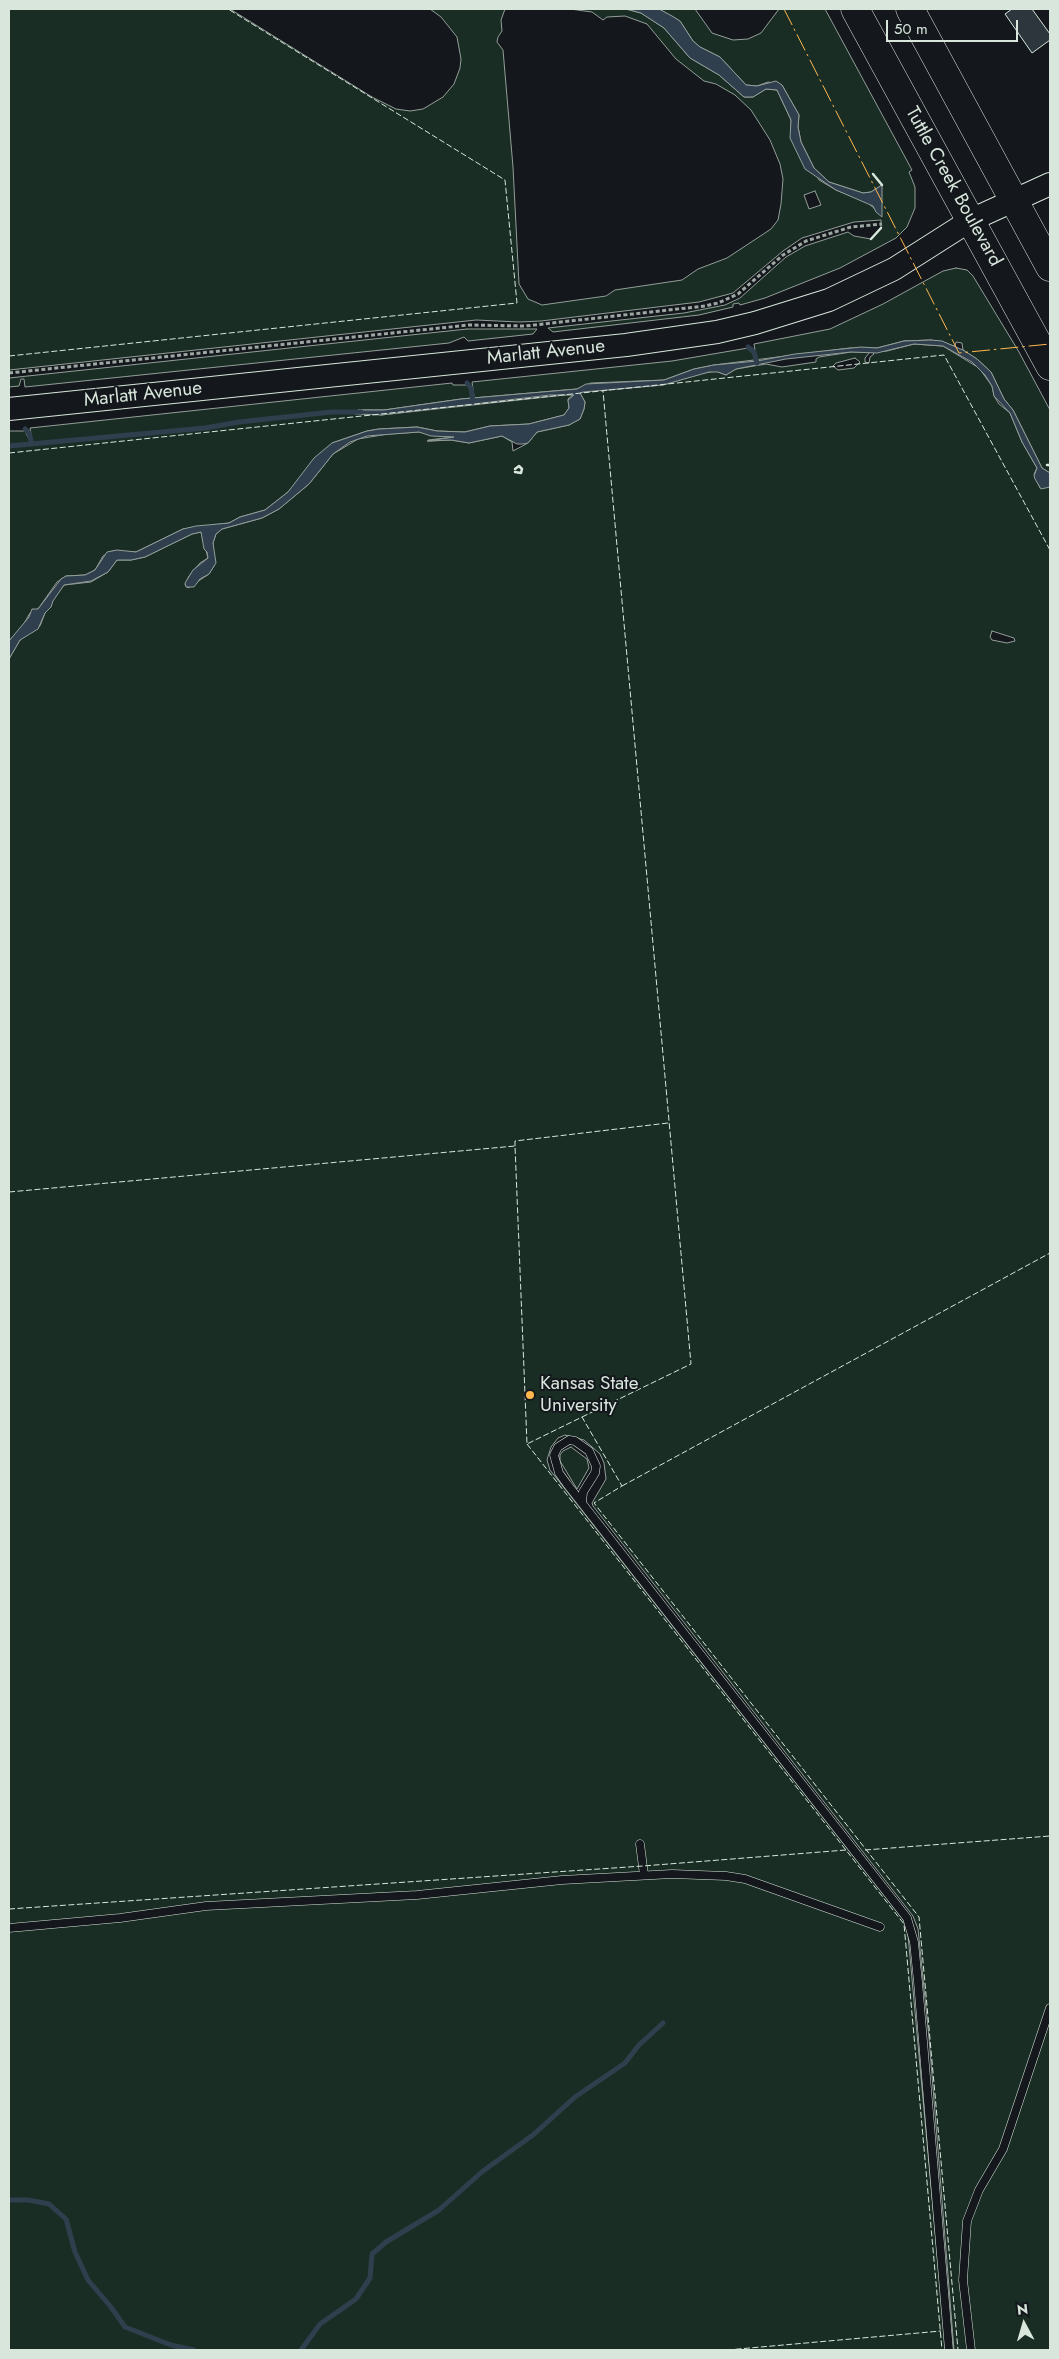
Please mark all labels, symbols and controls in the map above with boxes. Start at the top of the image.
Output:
scale bar [889,10,1022,42]
text: 50 m [894,18,928,40]
street label: Tuttle Creek Boulevard [900,103,1006,271]
street label: Marlatt Avenue [486,335,606,371]
street label: Marlatt Avenue [83,377,203,413]
place label: Kansas State University [540,1373,638,1417]
marker: Kansas State University [524,1389,536,1401]
north arrow [999,2299,1049,2349]
text: N [1016,2299,1029,2320]

